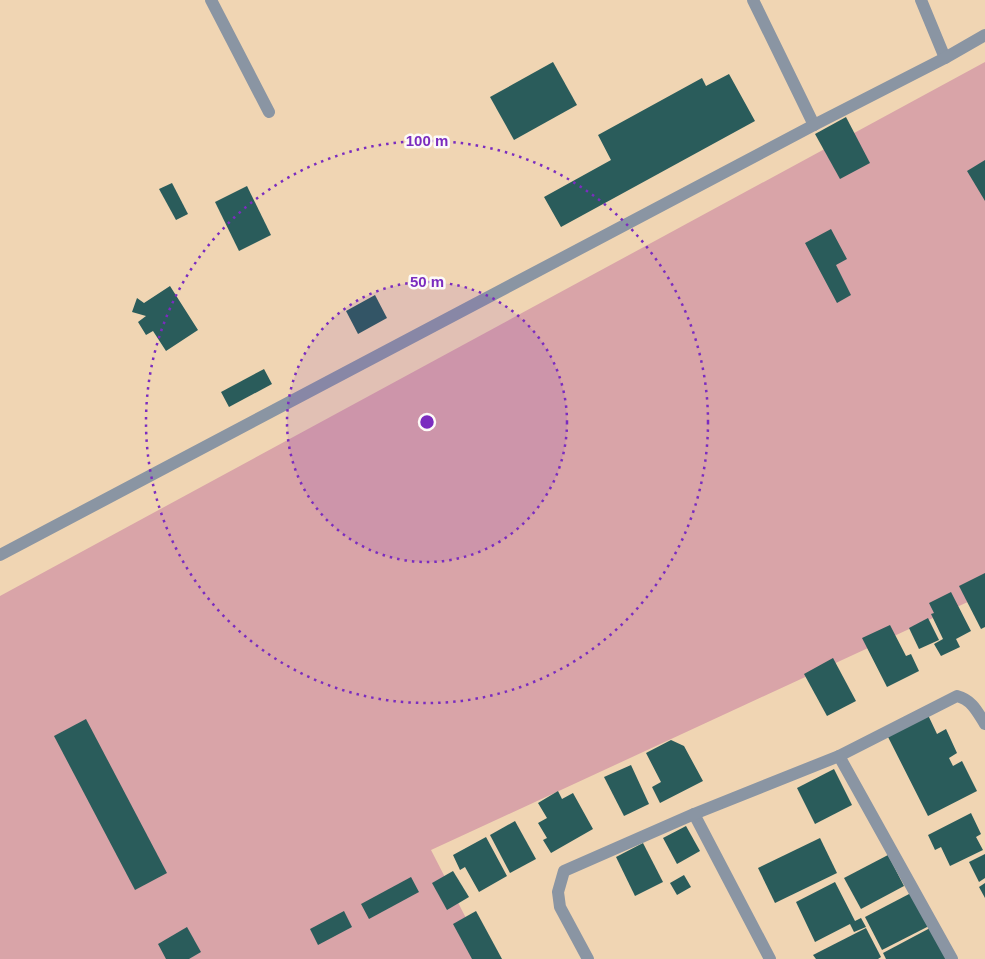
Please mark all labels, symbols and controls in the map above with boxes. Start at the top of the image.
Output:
text: 100 m [406,132,448,149]
text: 50 m [410,273,444,290]
centre of rings [418,413,436,431]

